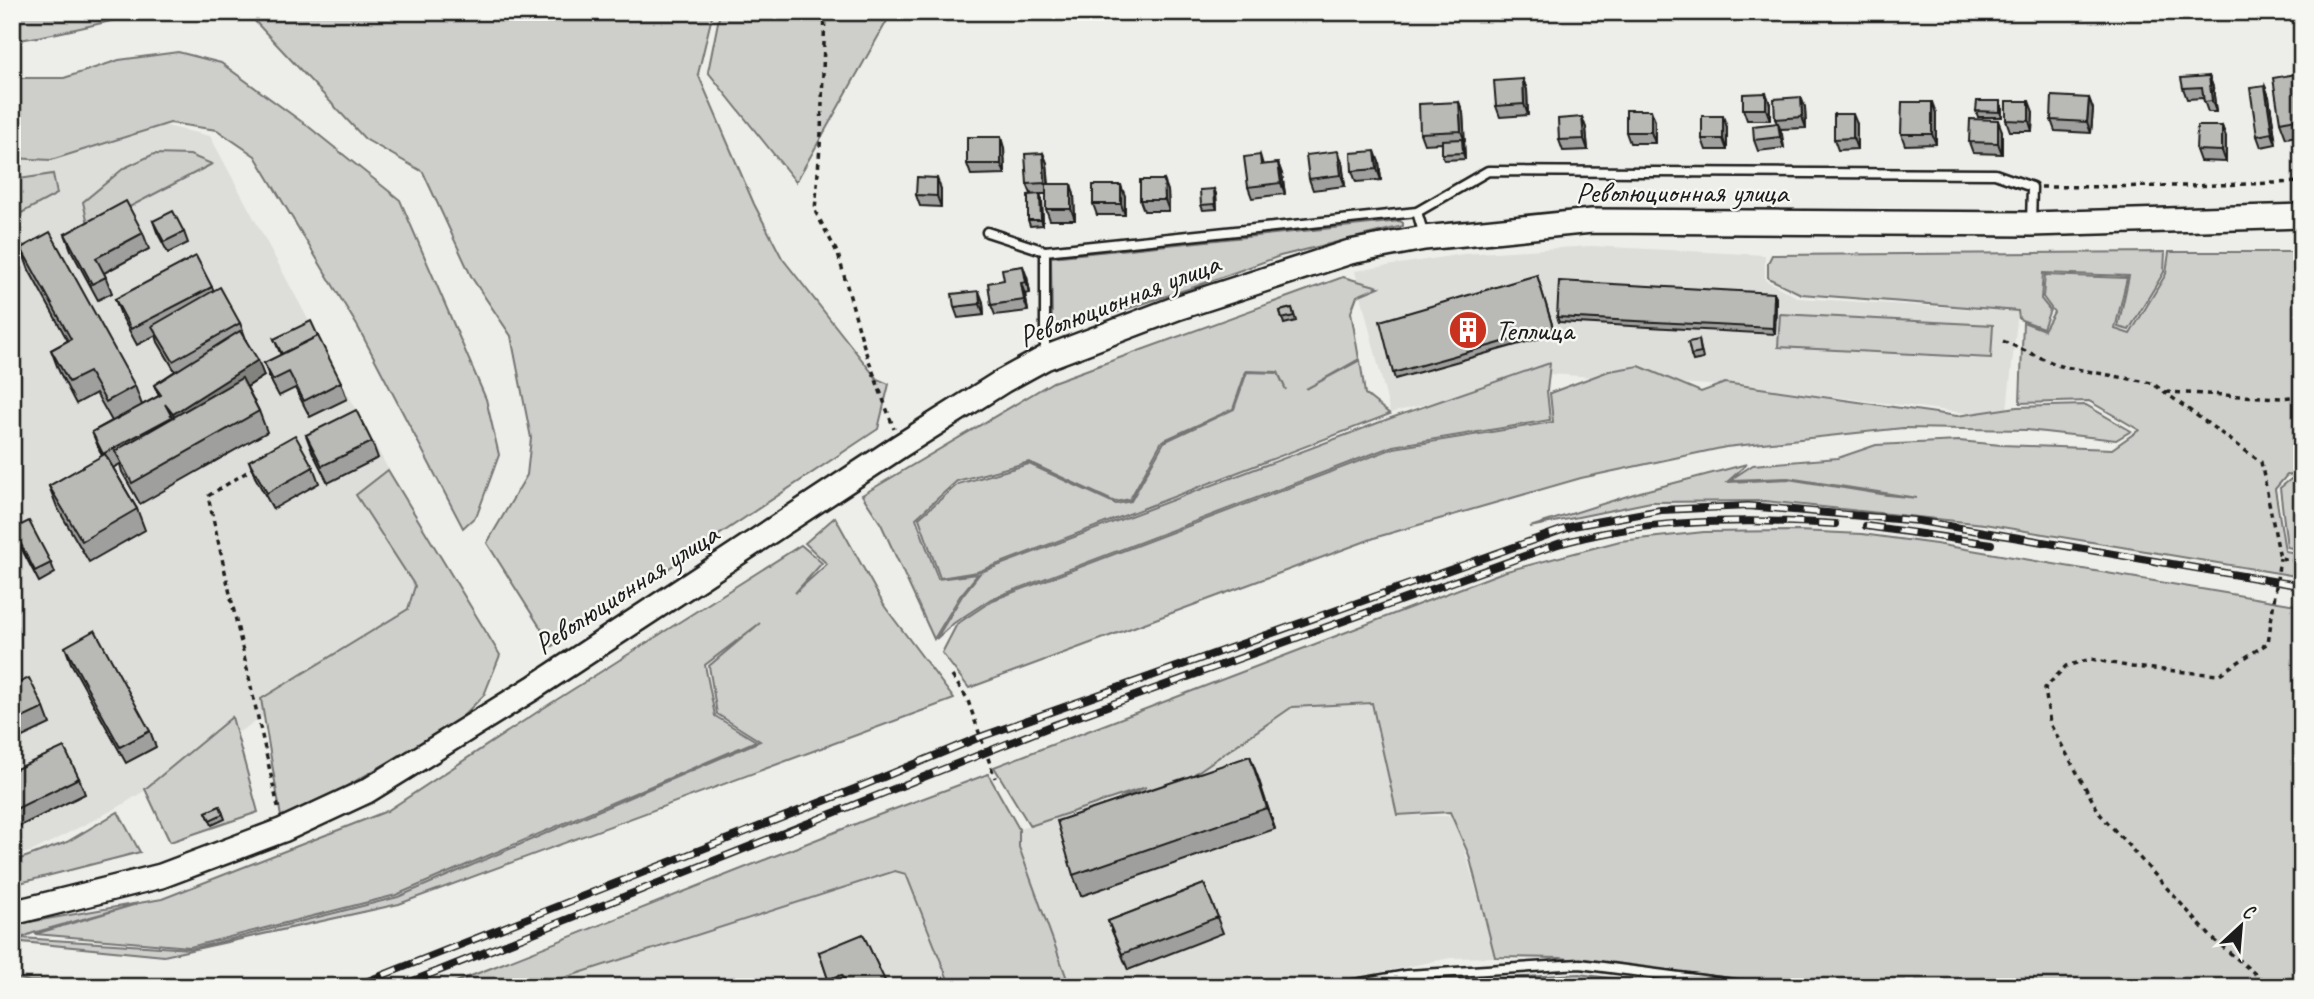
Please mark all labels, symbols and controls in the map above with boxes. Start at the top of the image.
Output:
street label: Революционная улица [1576,173,1790,211]
street label: Революционная улица [1013,244,1227,356]
building icon: Теплица [1447,309,1489,351]
place label: Теплица [1495,311,1576,349]
street label: Революционная улица [527,514,727,663]
north arrow [2206,890,2276,960]
text: С [2239,899,2260,926]

